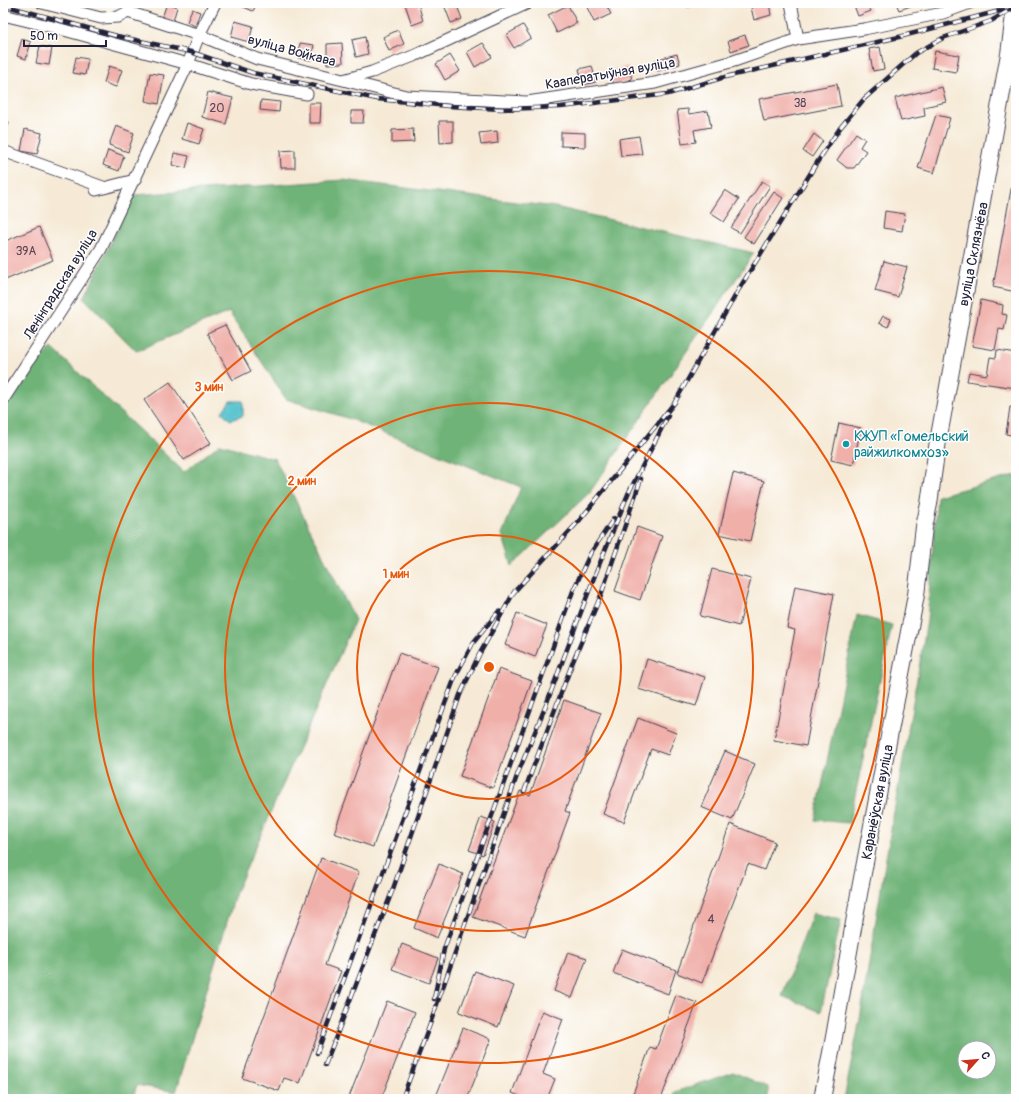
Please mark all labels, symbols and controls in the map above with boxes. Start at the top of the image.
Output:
scale bar [24,22,106,48]
text: 50 m [30,29,58,44]
street label: вуліца Войкава [246,31,338,70]
street label: Кааператыўная вуліца [544,54,676,93]
house number: 38 [794,96,806,111]
house number: 20 [210,101,224,116]
street label: вуліца Склязнёва [955,201,992,308]
street label: Ленінградская вуліца [19,226,101,343]
house number: 39А [16,244,37,259]
text: 3 мин [195,380,223,395]
place label: КЖУП «Гомельский райжилкомхоз» [854,428,969,461]
marker: КЖУП «Гомельский райжилкомхоз» [841,439,851,449]
text: 2 мин [288,474,316,489]
text: 1 мин [383,567,409,582]
centre of rings [482,660,496,674]
street label: Каранёўская вуліца [858,743,897,861]
house number: 4 [708,912,715,927]
north arrow [957,1040,997,1080]
text: С [978,1050,993,1062]

